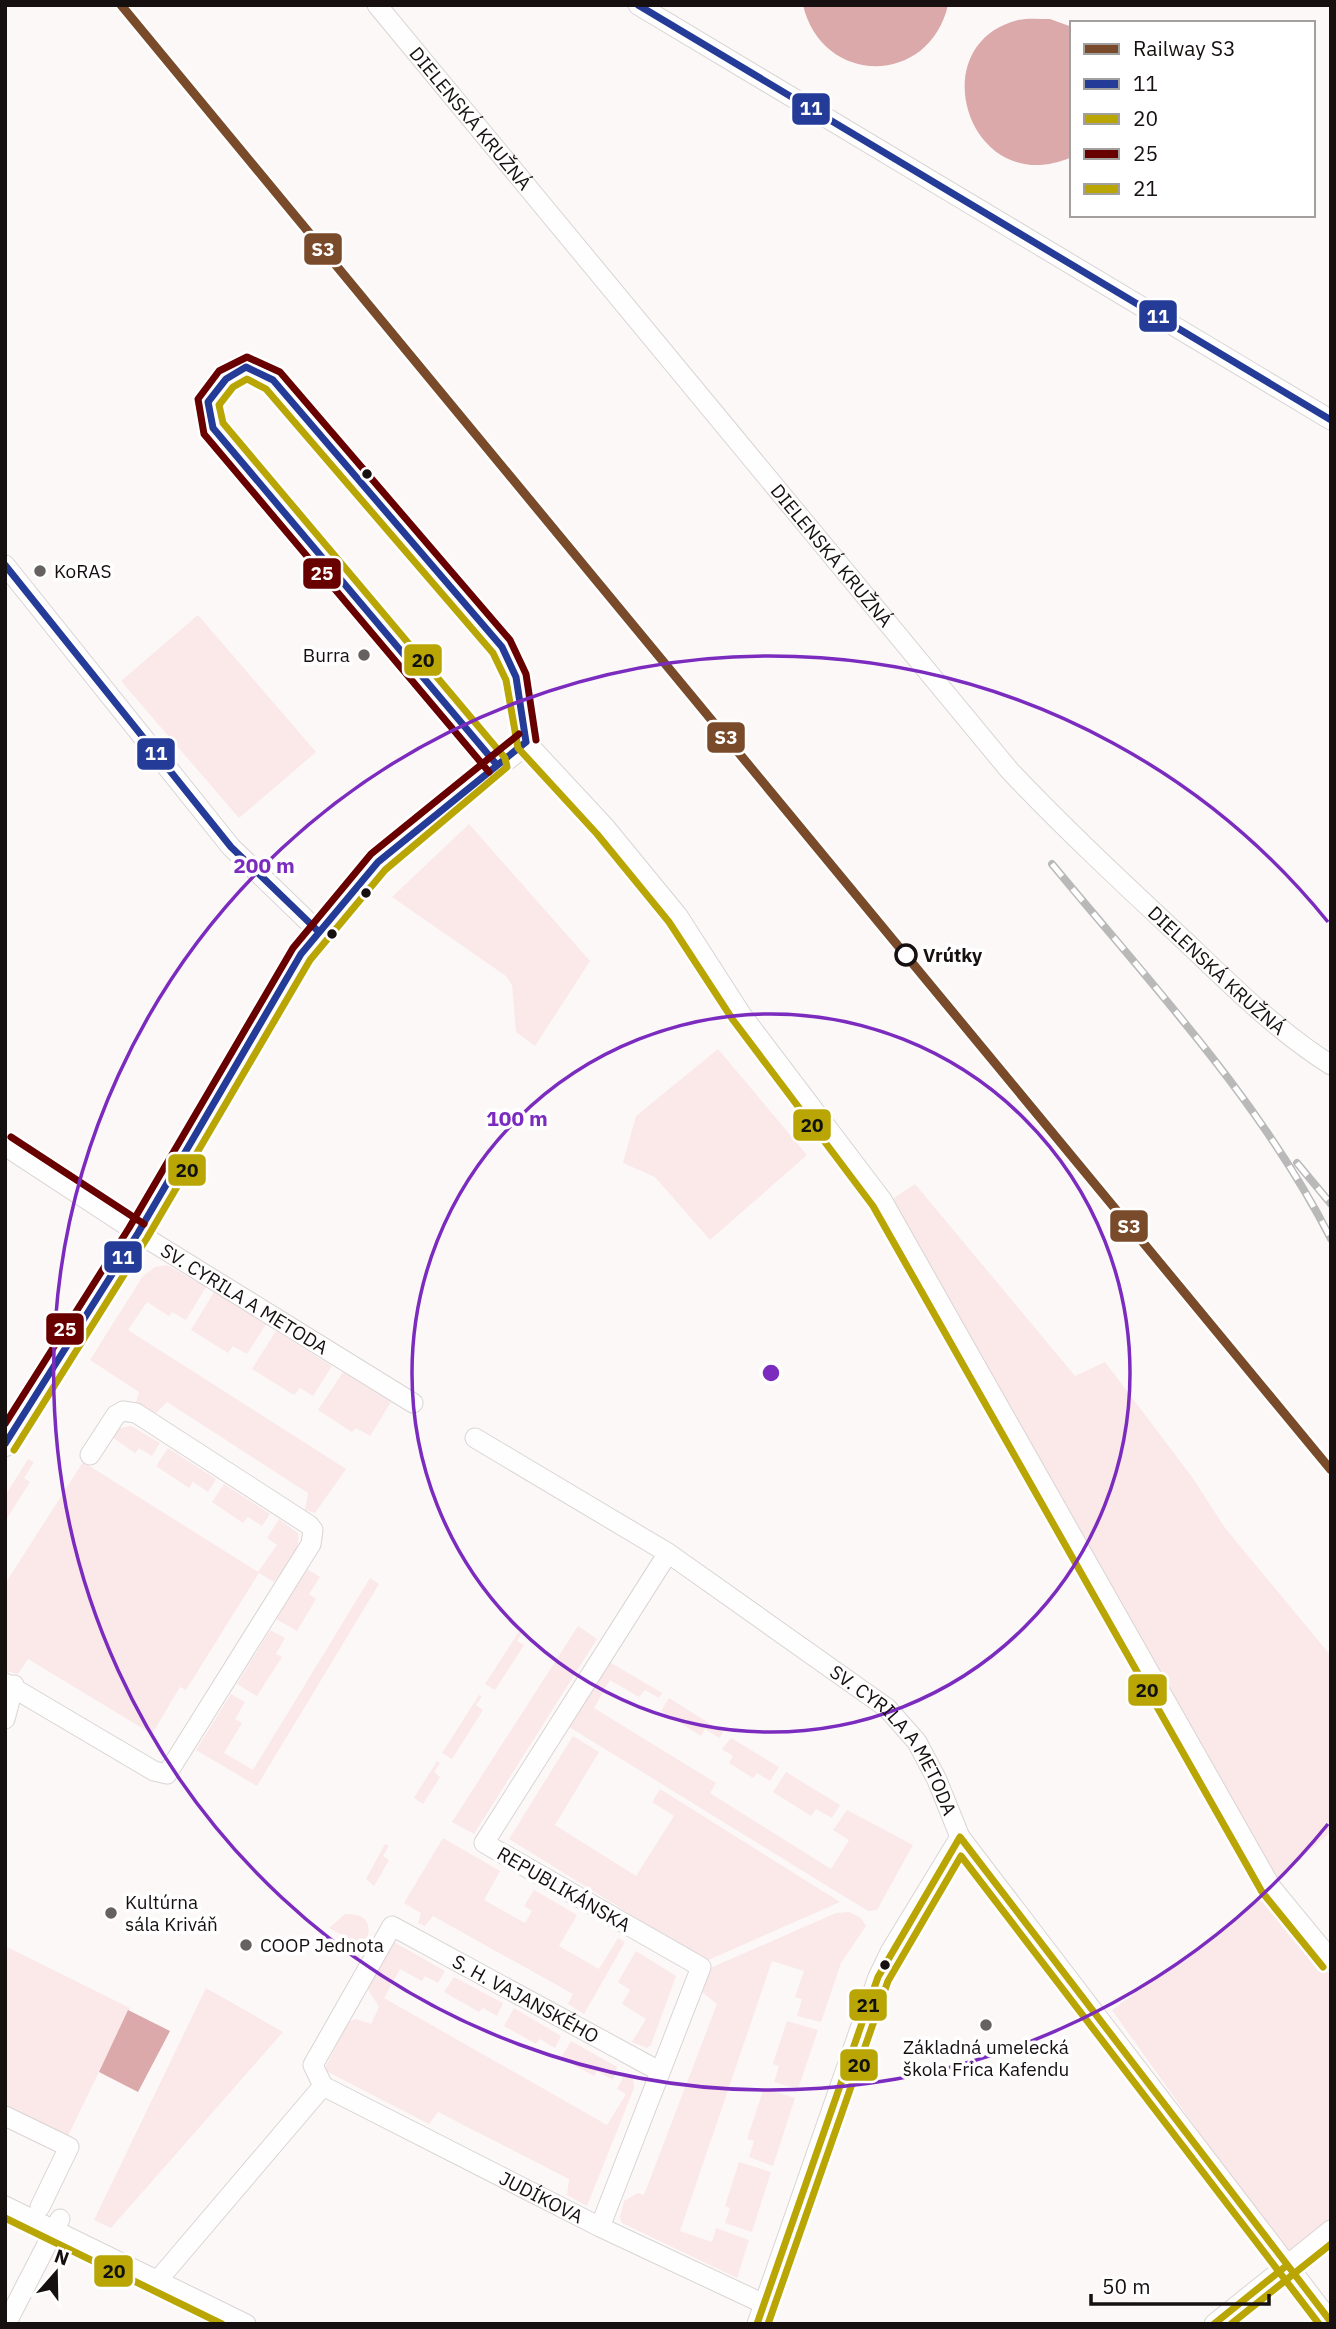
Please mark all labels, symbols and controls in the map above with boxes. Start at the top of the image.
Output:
legend [1070,21,1315,217]
text: Railway S3 [1133,34,1236,62]
street label: DIELENSKÁ KRUŽNÁ [404,42,537,195]
text: 11 [1133,69,1158,97]
line badge: 11 [791,92,831,126]
text: 11 [800,96,823,120]
text: 20 [1133,104,1158,132]
text: 25 [1133,139,1158,167]
text: 21 [1133,174,1158,202]
line badge: S3 [303,232,343,266]
text: S3 [311,237,335,261]
line badge: 11 [1138,299,1178,333]
text: 11 [1147,304,1170,328]
unlabelled marker [360,467,374,481]
street label: DIELENSKÁ KRUŽNÁ [766,479,898,632]
line badge: 25 [302,557,342,590]
place label: KoRAS [54,559,112,583]
text: 25 [311,561,333,585]
marker: KoRAS [32,563,48,579]
place label: Burra [303,643,350,667]
line badge: 20 [403,643,443,677]
marker: Burra [356,647,372,663]
text: 20 [412,648,434,672]
line badge: S3 [706,721,746,754]
text: S3 [714,725,738,749]
line badge: 11 [136,737,176,771]
text: 11 [145,741,168,765]
text: 200 m [233,851,295,879]
unlabelled marker [359,886,373,900]
street label: DIELENSKÁ KRUŽNÁ [1143,901,1291,1040]
unlabelled marker [325,927,339,941]
place label: Vrútky [923,943,983,967]
marker: Vrútky [895,944,917,966]
text: 100 m [486,1104,548,1132]
line badge: 20 [792,1108,832,1142]
text: 20 [801,1113,823,1137]
line badge: 20 [167,1153,207,1187]
text: 20 [176,1158,198,1182]
line badge: S3 [1109,1209,1149,1243]
text: S3 [1117,1214,1141,1238]
street label: SV. CYRILA A METODA [156,1238,332,1360]
line badge: 11 [103,1240,143,1274]
text: 11 [112,1245,135,1269]
line badge: 25 [45,1312,85,1346]
text: 25 [54,1317,76,1341]
centre of rings [759,1361,783,1385]
street label: SV. CYRILA A METODA [825,1659,962,1819]
line badge: 20 [1127,1673,1168,1707]
text: 20 [1136,1678,1158,1702]
street label: REPUBLIKÁNSKA [493,1841,635,1937]
place label: Kultúrna sála Kriváň [125,1890,218,1936]
marker: Kultúrna sála Kriváň [103,1905,119,1921]
place label: COOP Jednota [260,1933,384,1957]
marker: COOP Jednota [238,1937,254,1953]
street label: S. H. VAJANSKÉHO [448,1949,603,2048]
unlabelled marker [878,1958,892,1972]
line badge: 21 [848,1988,888,2022]
text: 21 [857,1993,880,2017]
marker: Základná umelecká škola Frica Kafendu [978,2017,994,2033]
place label: Základná umelecká škola Frica Kafendu [903,2035,1069,2081]
line badge: 20 [839,2048,879,2082]
text: 20 [848,2053,870,2077]
street label: JUDÍKOVA [495,2166,587,2228]
north arrow [21,2238,91,2308]
text: N [51,2243,72,2271]
line badge: 20 [93,2254,134,2288]
text: 20 [103,2259,125,2283]
scale bar [1091,2262,1270,2306]
text: 50 m [1102,2272,1151,2300]

